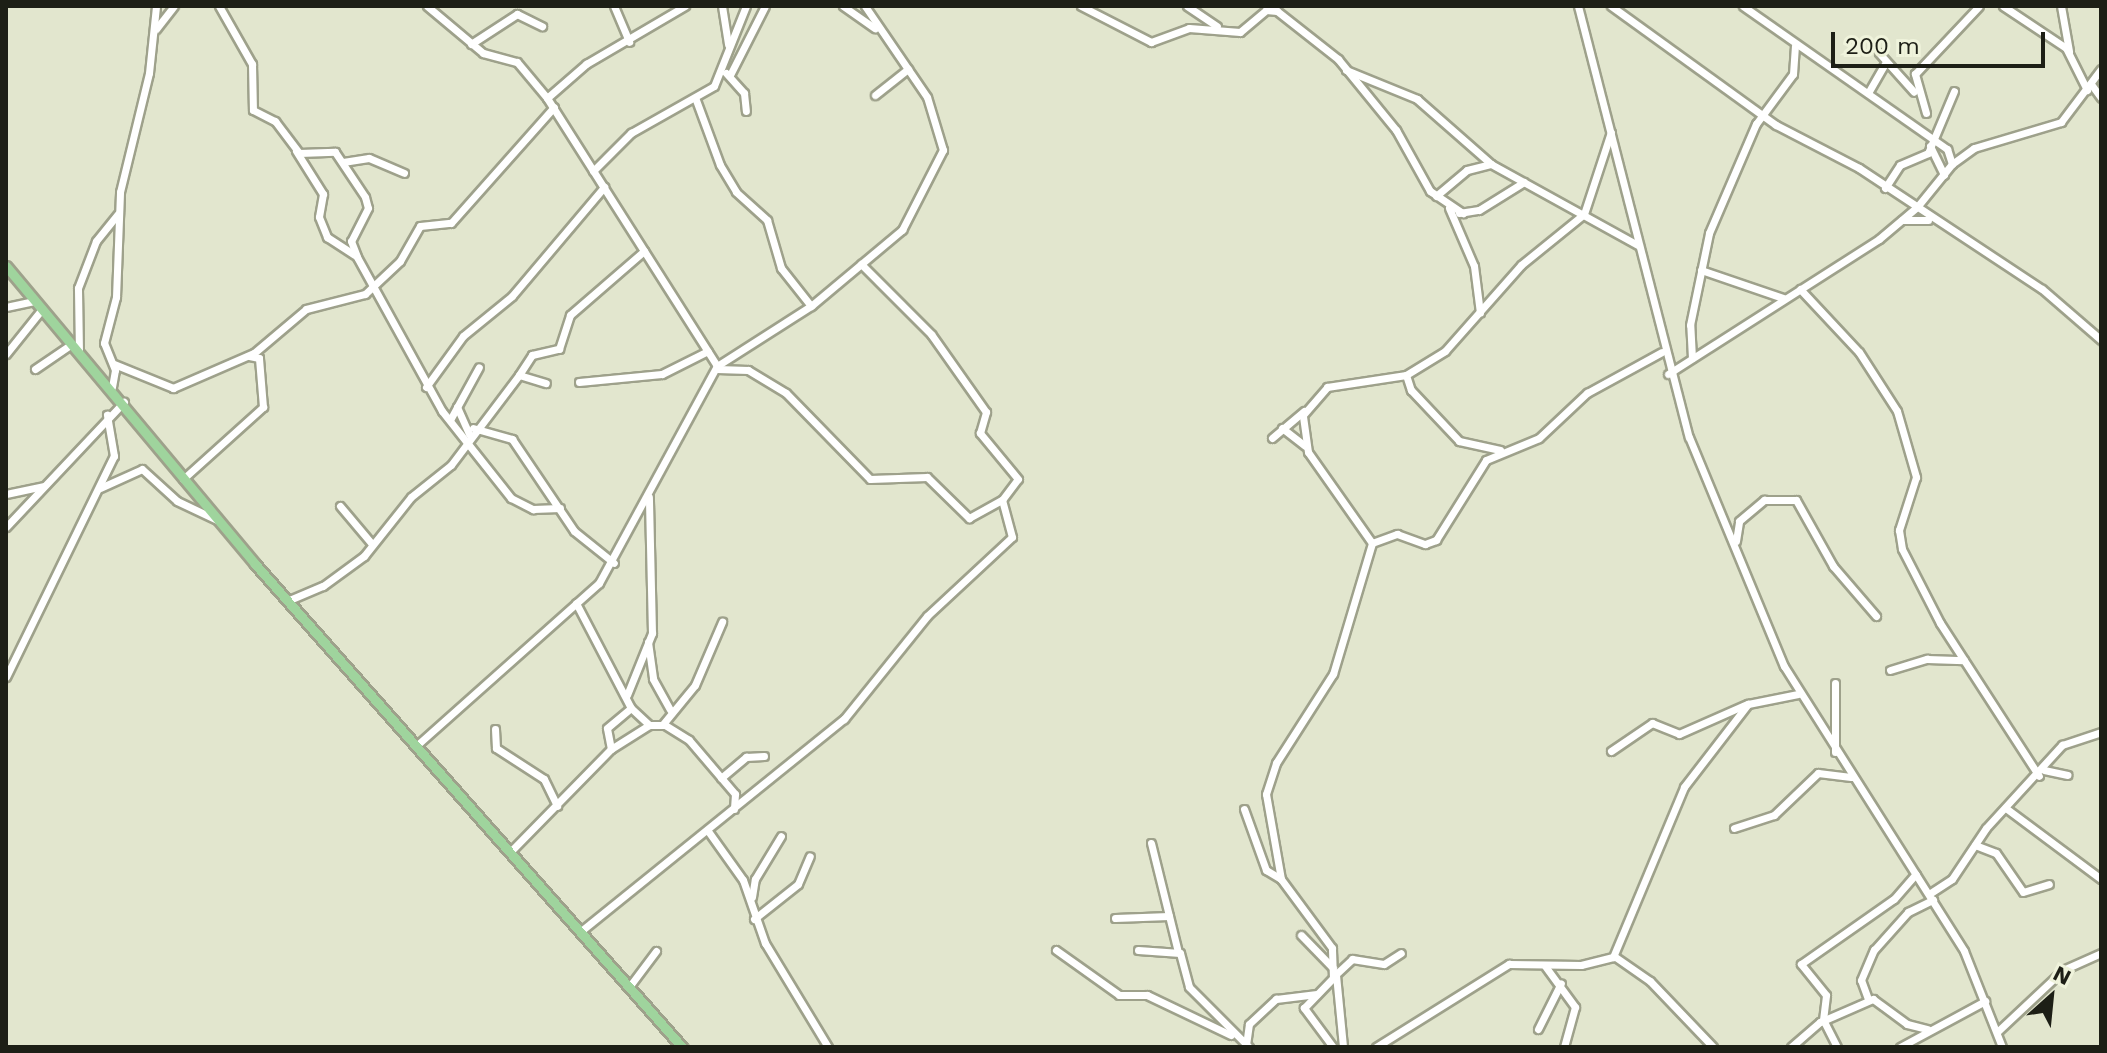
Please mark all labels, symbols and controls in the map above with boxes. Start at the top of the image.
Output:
scale bar [1835,16,2049,66]
text: 200 m [1845,32,1920,60]
north arrow [2011,957,2091,1037]
text: N [2049,960,2075,990]

